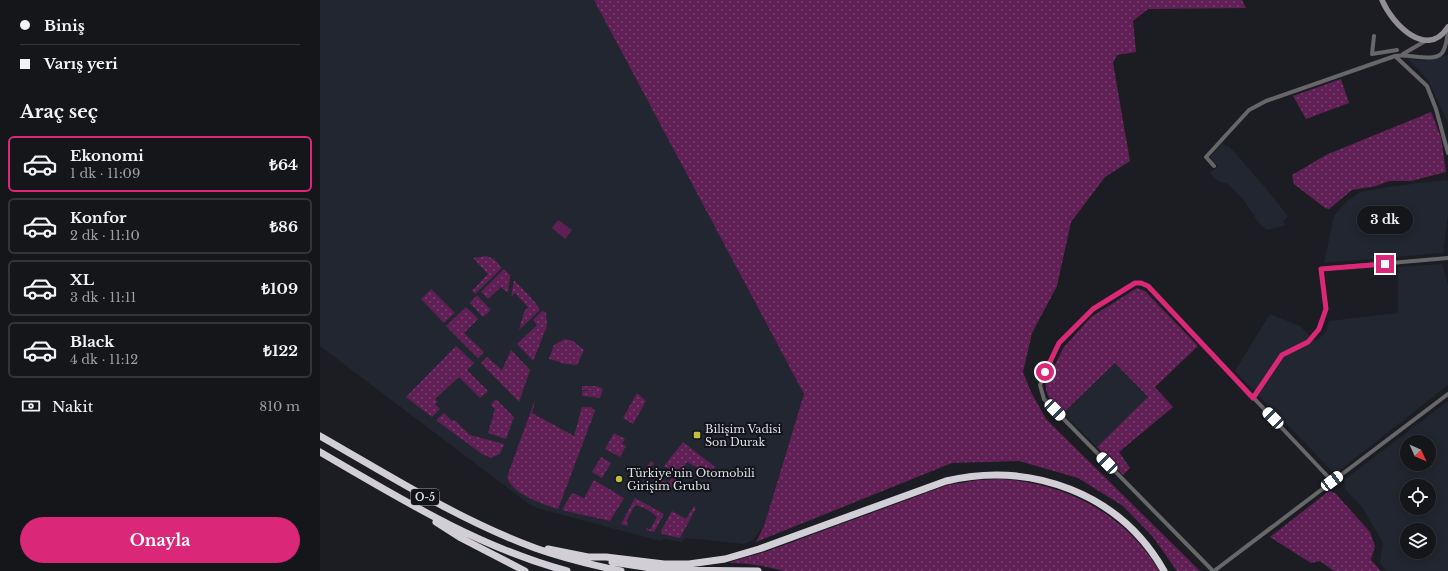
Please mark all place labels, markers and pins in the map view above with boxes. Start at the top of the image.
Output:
place label: Bilişim Vadisi Son Durak [705,422,782,449]
marker: Bilişim Vadisi Son Durak [692,430,702,440]
place label: Türkiye'nin Otomobili Girişim Grubu [627,466,755,493]
marker: Türkiye'nin Otomobili Girişim Grubu [614,474,624,484]

